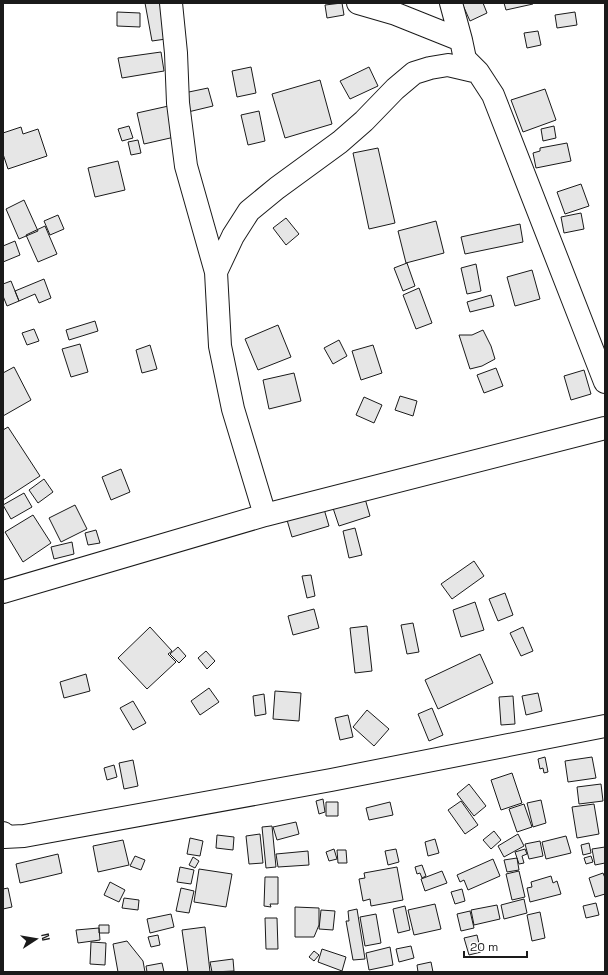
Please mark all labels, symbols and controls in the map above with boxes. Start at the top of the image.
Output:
north arrow [16,919,56,959]
text: N [38,932,53,942]
scale bar [464,933,527,959]
text: 20 m [470,939,498,955]

